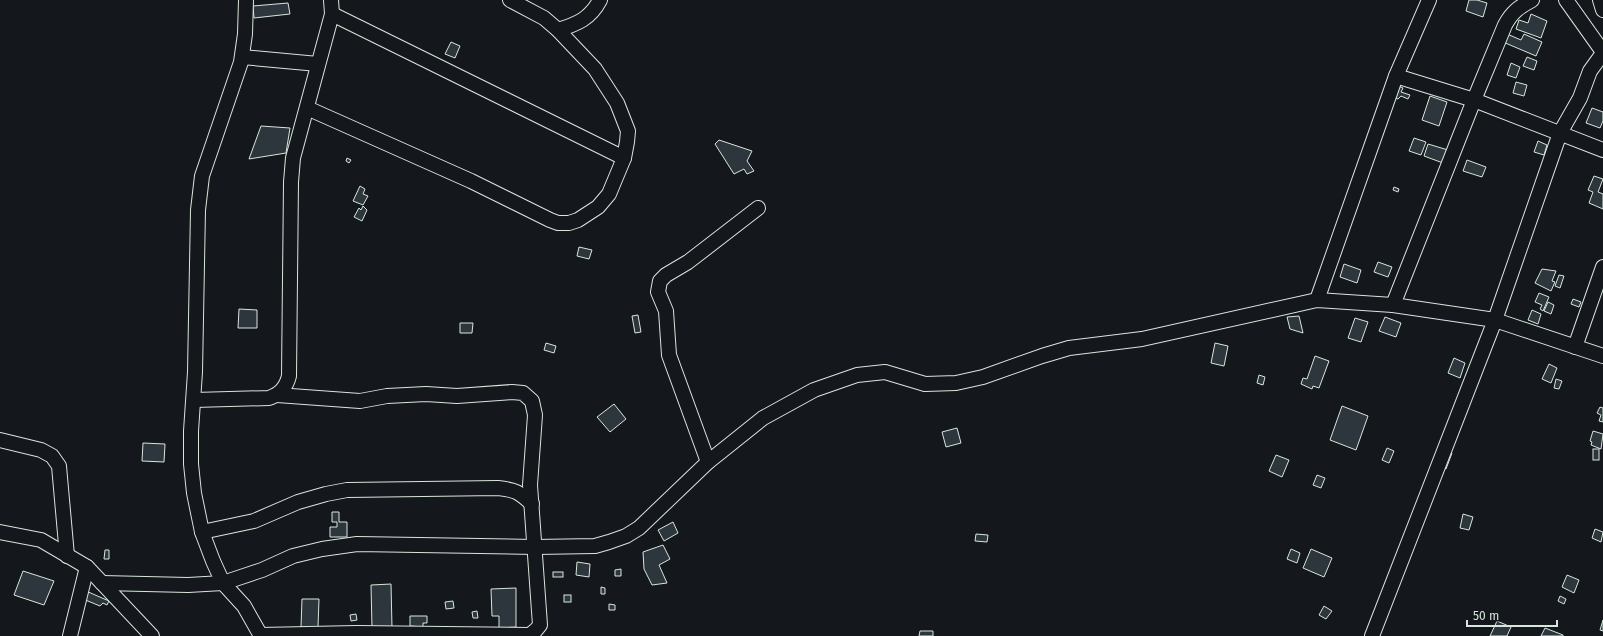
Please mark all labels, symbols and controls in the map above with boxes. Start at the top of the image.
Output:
scale bar [1467,602,1557,628]
text: 50 m [1473,609,1499,623]

